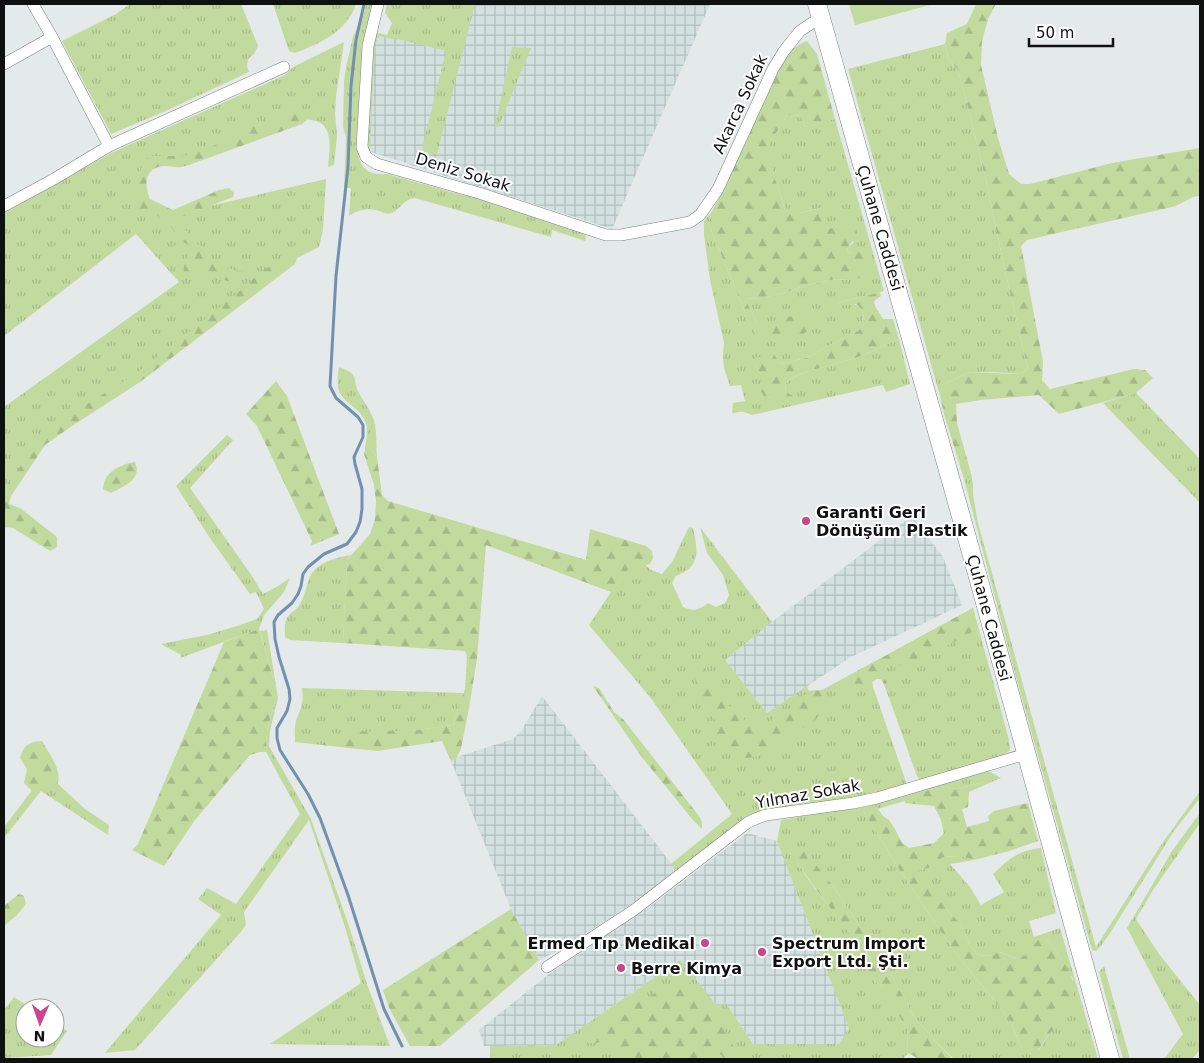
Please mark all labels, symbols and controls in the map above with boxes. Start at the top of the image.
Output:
scale bar [1029,15,1113,47]
text: 50 m [1036,24,1074,42]
street label: Akarca Sokak [709,51,772,157]
street label: Deniz Sokak [413,149,513,196]
street label: Çuhane Caddesi [853,163,907,293]
place label: Garanti Geri Dönüşüm Plastik [816,503,968,540]
marker: Garanti Geri Dönüşüm Plastik [800,515,812,527]
street label: Çuhane Caddesi [963,553,1015,683]
street label: Yılmaz Sokak [753,775,862,813]
place label: Ermed Tıp Medikal [528,934,695,953]
place label: Spectrum Import Export Ltd. Şti. [772,934,925,971]
marker: Ermed Tıp Medikal [699,937,711,949]
marker: Spectrum Import Export Ltd. Şti. [756,946,768,958]
place label: Berre Kimya [631,959,742,978]
marker: Berre Kimya [615,962,627,974]
north arrow [15,998,65,1048]
text: N [33,1028,46,1044]

